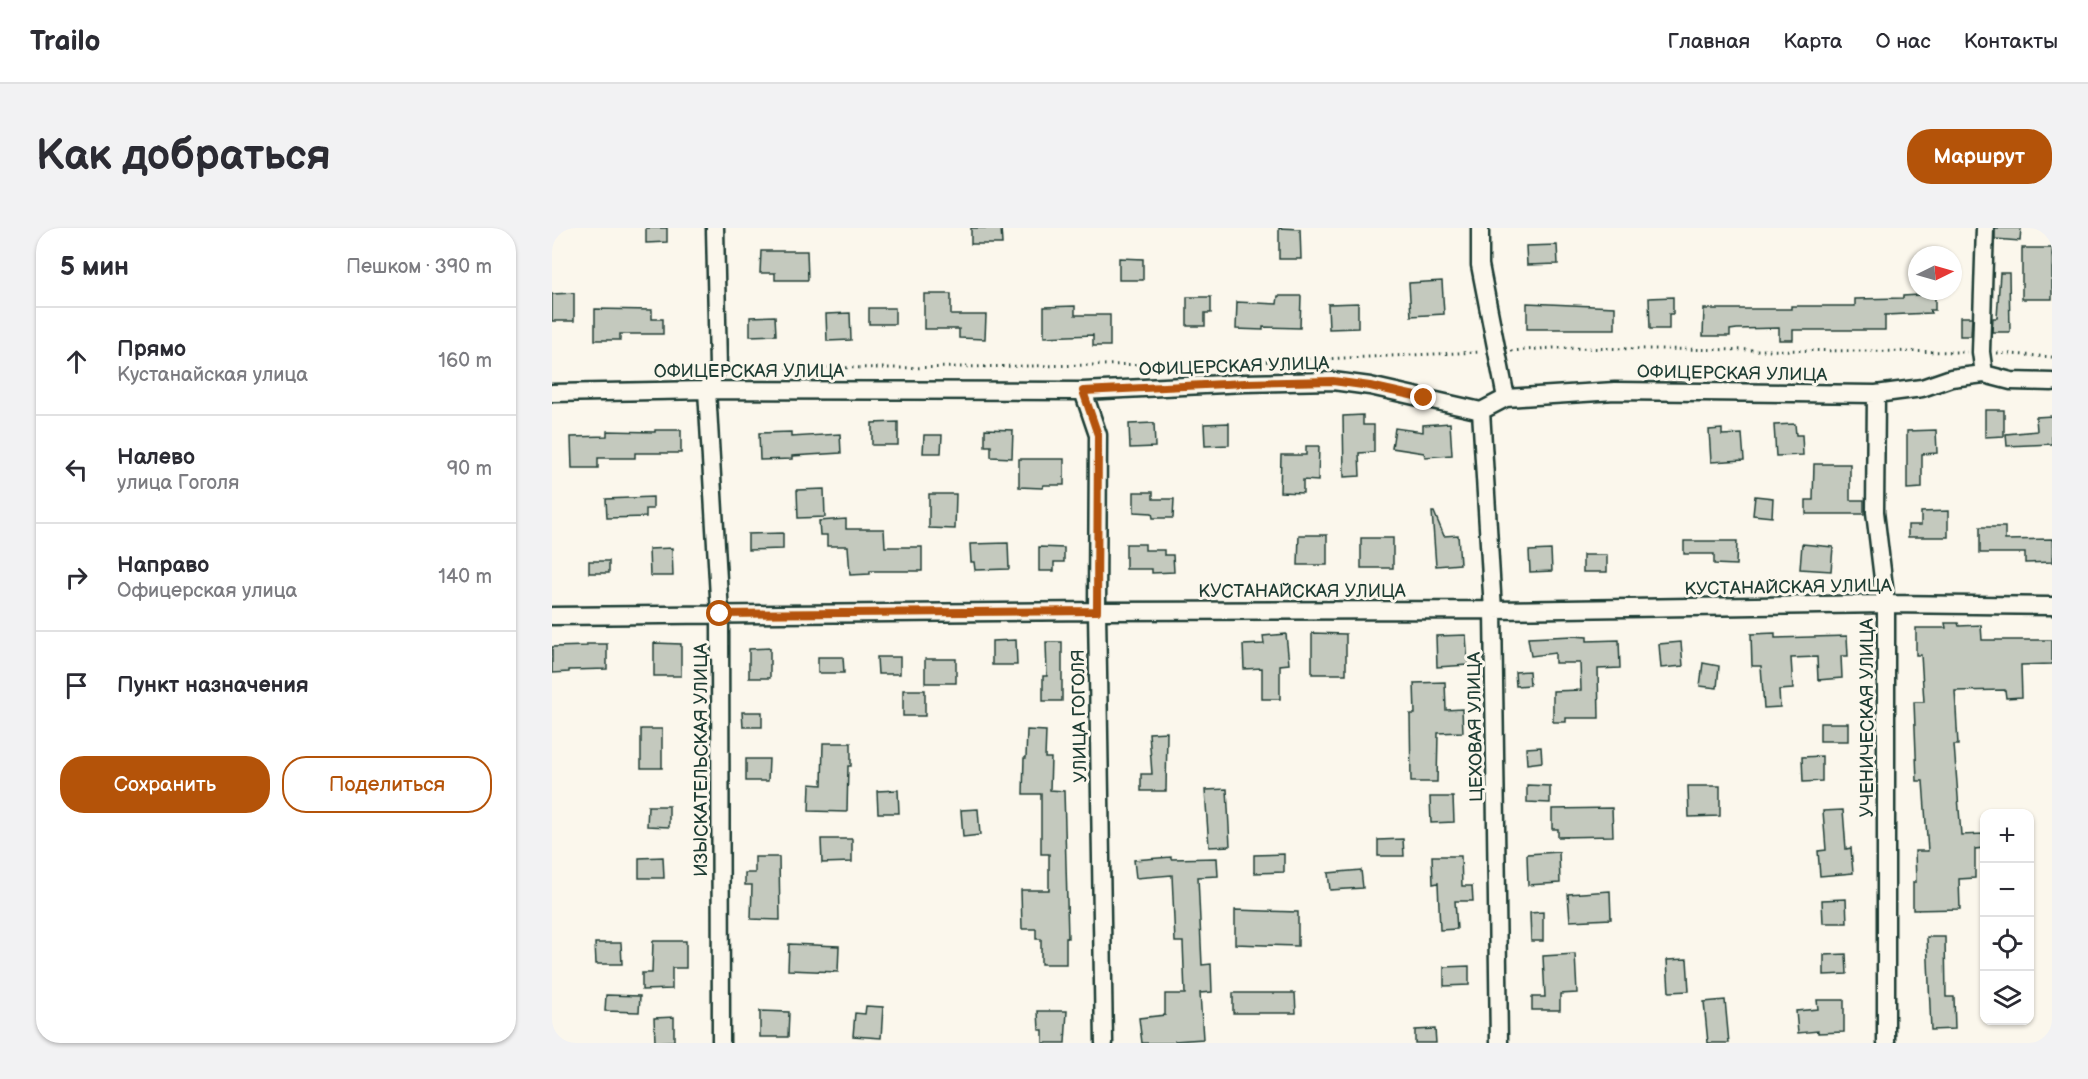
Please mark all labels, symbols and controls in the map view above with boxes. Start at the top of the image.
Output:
text: Trailo [30,25,101,58]
text: Главная [1667,29,1750,54]
text: Карта [1783,29,1842,54]
text: О нас [1875,29,1931,54]
text: Контакты [1964,29,2058,54]
button: Маршрут [1907,129,2052,184]
text: Как добраться [36,131,331,182]
north arrow [1908,246,1962,300]
text: 5 мин [60,252,129,283]
text: Пешком · 390 m [346,255,492,279]
text: Прямо [117,336,186,363]
icon: ahead [60,345,93,378]
text: 160 m [438,349,492,373]
street label: ОФИЦЕРСКАЯ УЛИЦА [1138,353,1330,380]
street label: ОФИЦЕРСКАЯ УЛИЦА [654,361,844,382]
street label: ОФИЦЕРСКАЯ УЛИЦА [1637,361,1827,386]
text: Кустанайская улица [117,363,308,387]
route end [1410,384,1436,410]
text: Налево [117,444,195,471]
icon: left [60,453,93,486]
text: 90 m [447,457,492,481]
text: улица Гоголя [117,471,239,495]
text: Направо [117,552,209,579]
icon: right [60,561,93,594]
text: 140 m [438,565,492,589]
street label: КУСТАНАЙСКАЯ УЛИЦА [1684,575,1892,600]
text: Офицерская улица [117,579,297,603]
street label: КУСТАНАЙСКАЯ УЛИЦА [1198,581,1406,602]
route start [706,600,732,626]
street label: УЧЕНИЧЕСКАЯ УЛИЦА [1857,618,1878,818]
street label: ИЗЫСКАТЕЛЬСКАЯ УЛИЦА [691,643,712,877]
street label: УЛИЦА ГОГОЛЯ [1068,649,1091,783]
street label: ЦЕХОВАЯ УЛИЦА [1464,652,1487,802]
icon: arrive [60,669,93,702]
text: Пункт назначения [117,672,309,699]
button: Сохранить [60,756,270,813]
button: Поделиться [282,756,492,813]
map controls [1980,809,2034,1025]
button: + [1980,809,2034,863]
button: − [1980,863,2034,917]
button: locate [1980,917,2034,971]
button: layers [1980,971,2034,1025]

